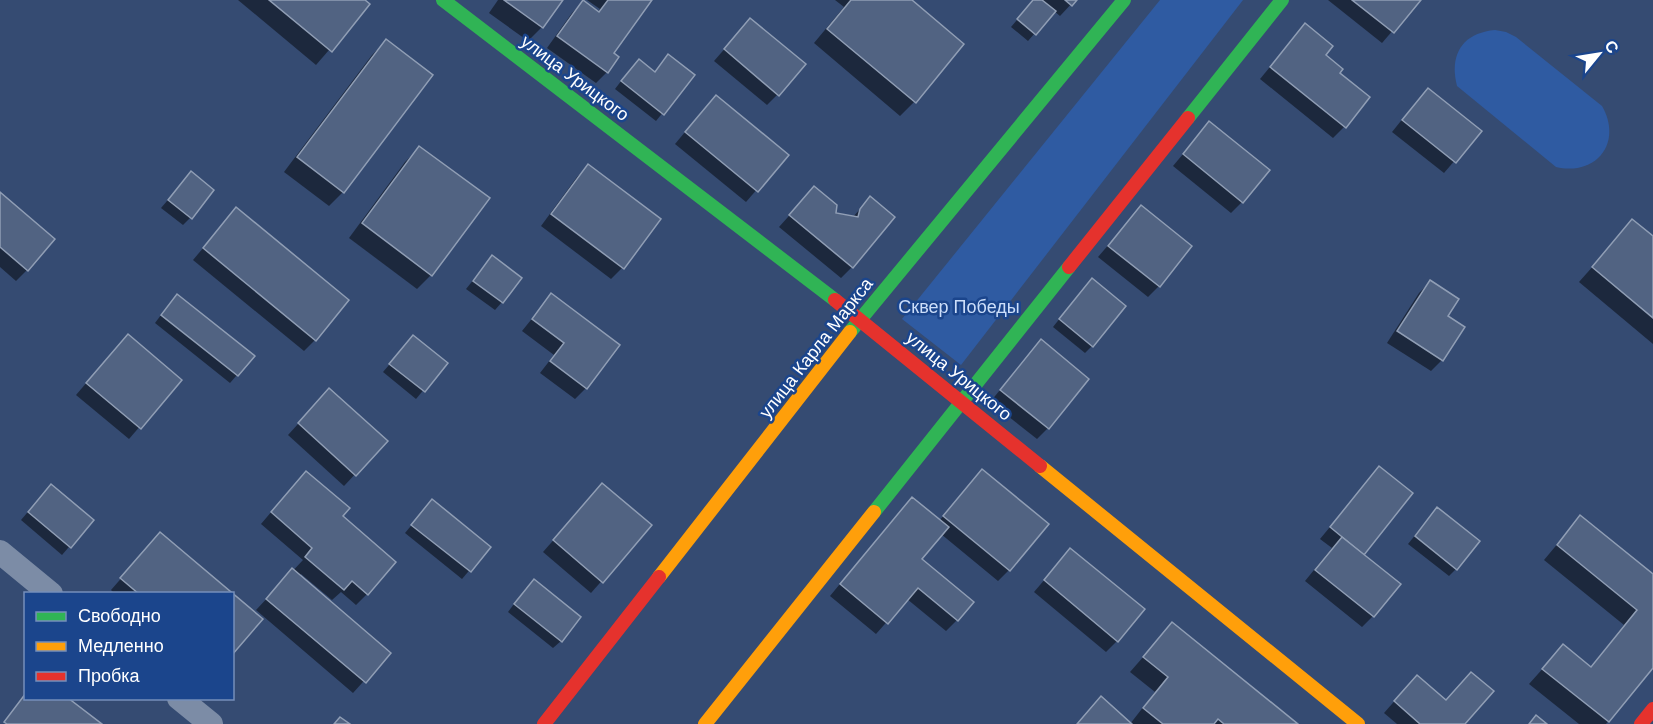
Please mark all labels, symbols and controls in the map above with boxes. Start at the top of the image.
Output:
north arrow [1569,24,1629,84]
street label: улица Урицкого [517,31,633,125]
text: С [1601,37,1622,56]
street label: улица Карла Маркса [755,273,877,422]
park label: Сквер Победы [898,297,1020,317]
street label: улица Урицкого [902,327,1016,425]
legend [24,592,234,700]
text: Свободно [78,606,161,626]
text: Медленно [78,636,164,656]
text: Пробка [78,666,141,686]

